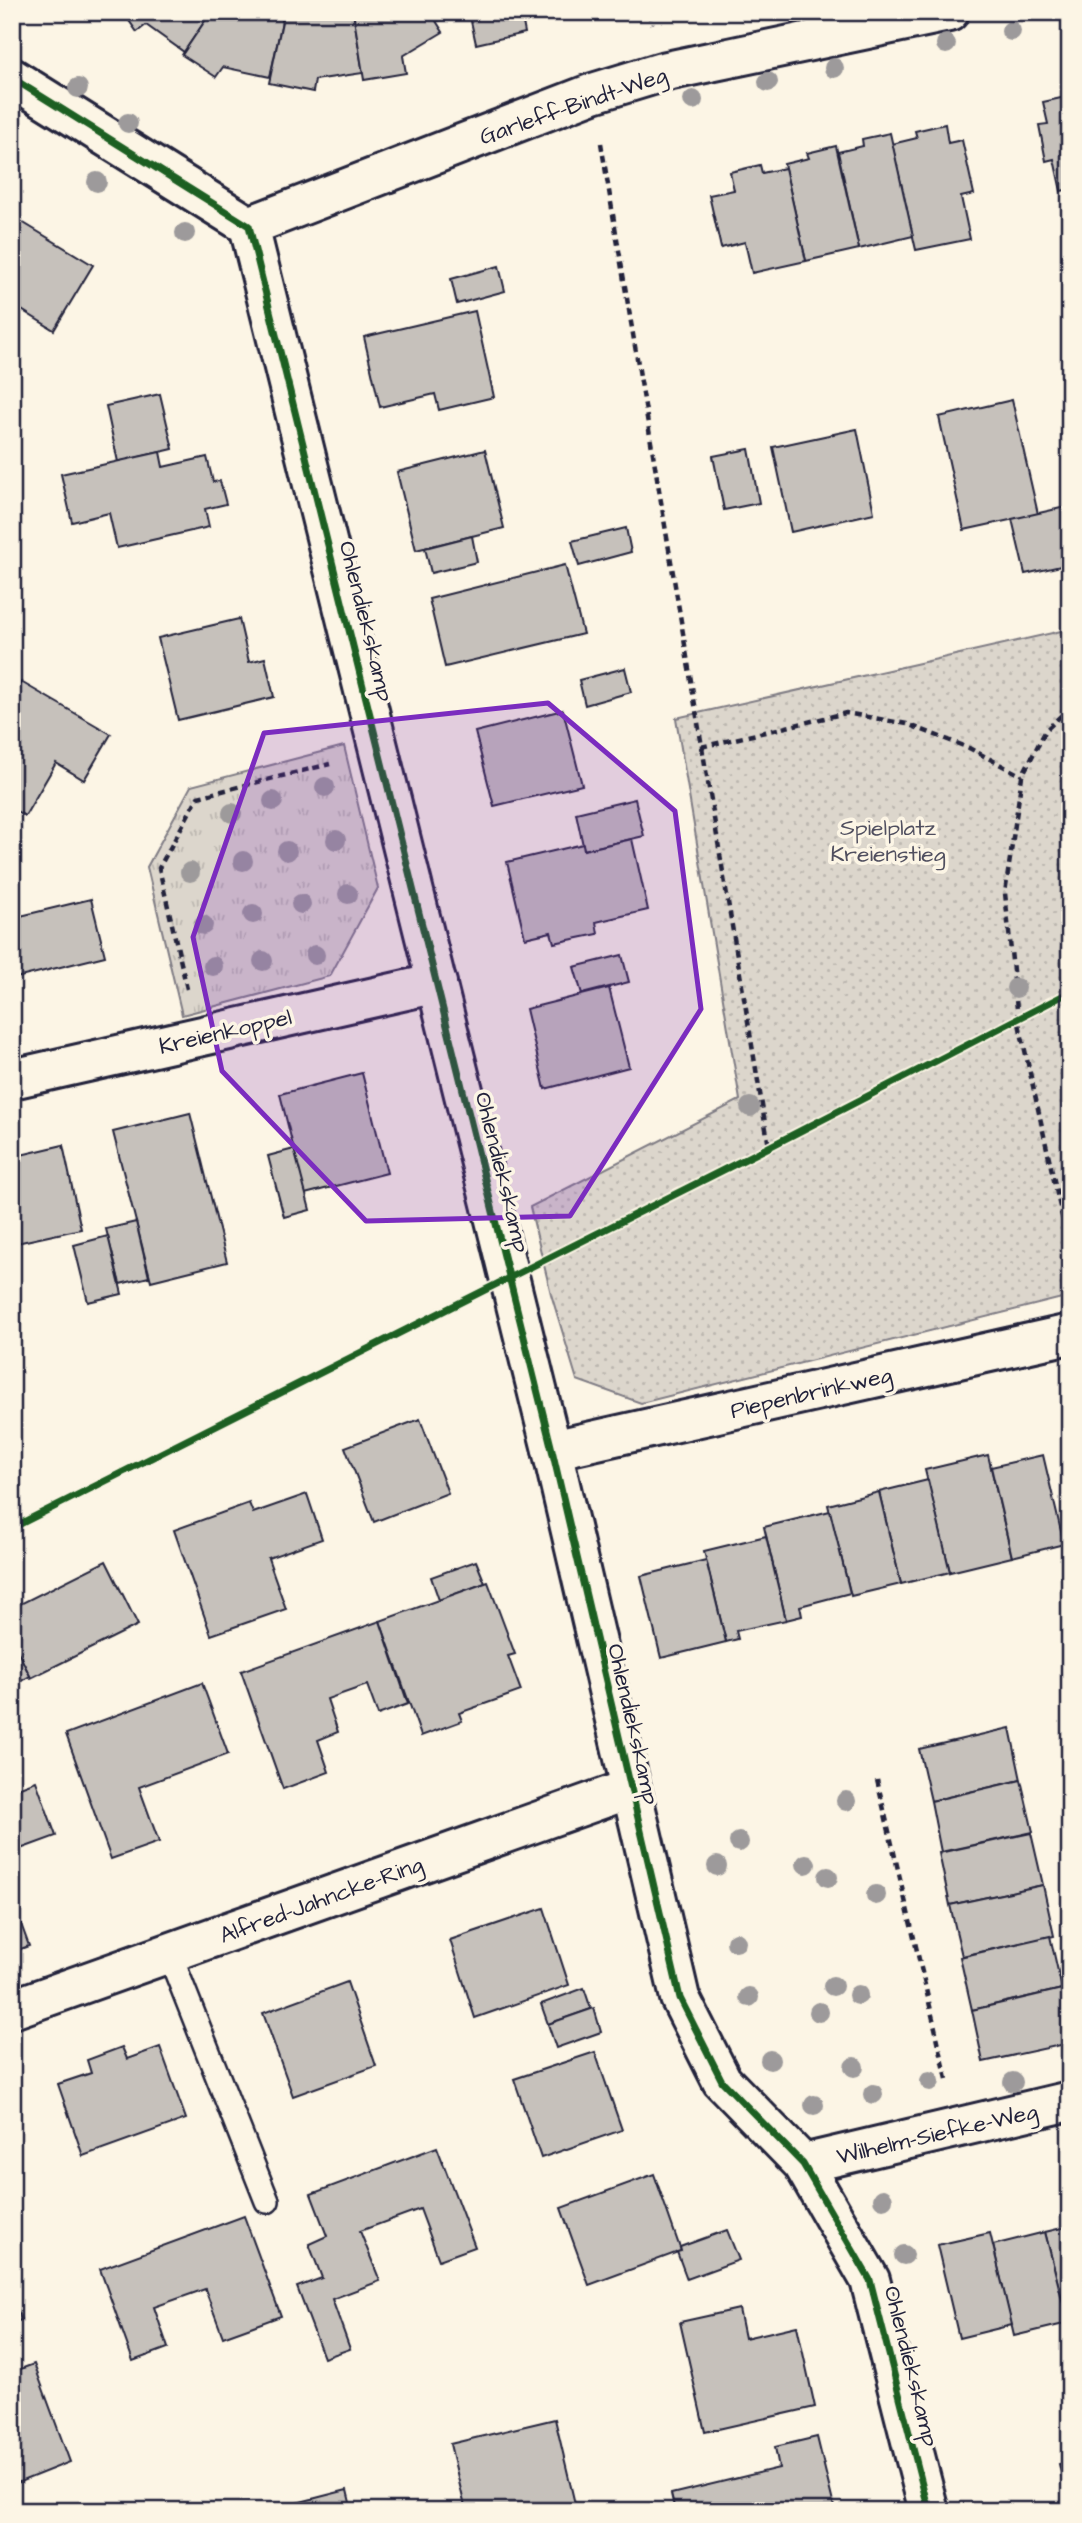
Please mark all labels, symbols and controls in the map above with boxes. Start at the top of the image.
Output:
street label: Garleff-Bindt-Weg [475,59,672,154]
street label: Ohlendiekskamp [331,538,401,705]
park label: Spielplatz Kreienstieg [830,812,946,871]
street label: Kreienkoppel [156,1001,295,1063]
street label: Ohlendiekskamp [467,1089,537,1256]
street label: Piepenbrinkweg [727,1359,896,1428]
street label: Ohlendiekskamp [599,1641,667,1808]
street label: Alfred-Jahncke-Ring [215,1848,428,1953]
street label: Wilhelm-Siefke-Weg [834,2095,1041,2174]
street label: Ohlendiekskamp [876,2283,946,2450]

